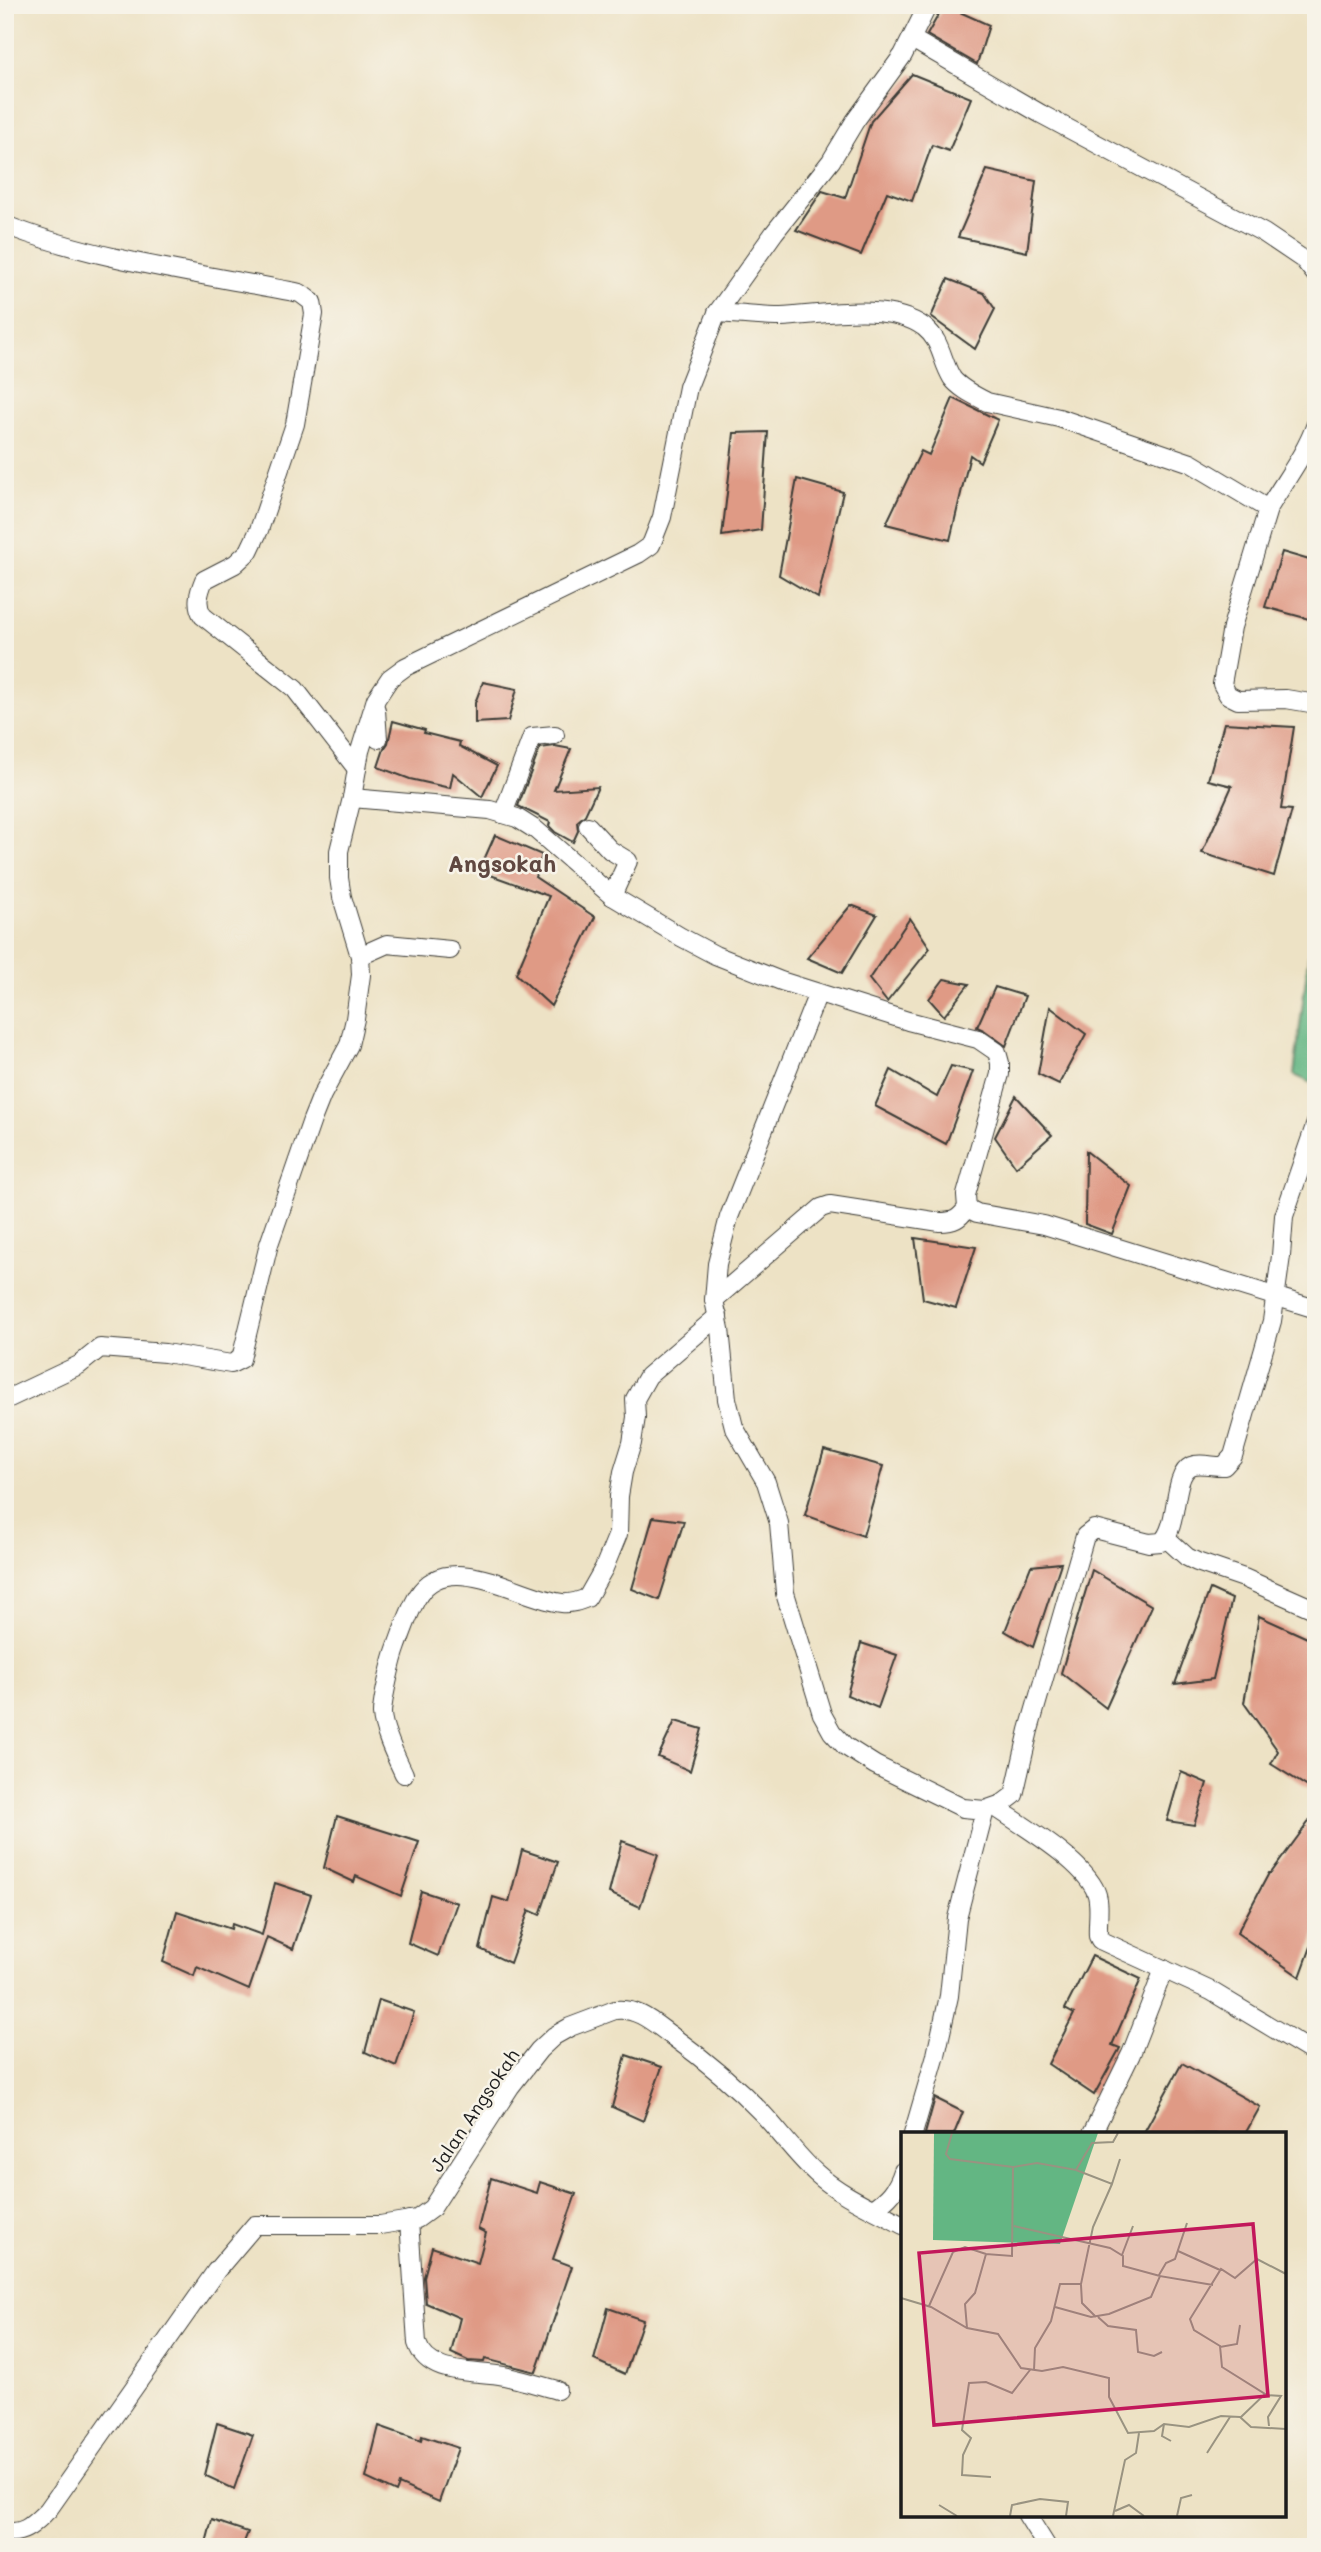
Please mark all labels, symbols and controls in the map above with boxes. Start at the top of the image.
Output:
district label: Angsokah [448,848,556,878]
street label: Jalan Angsokah [424,2044,524,2176]
inset map [901,2132,1286,2517]

